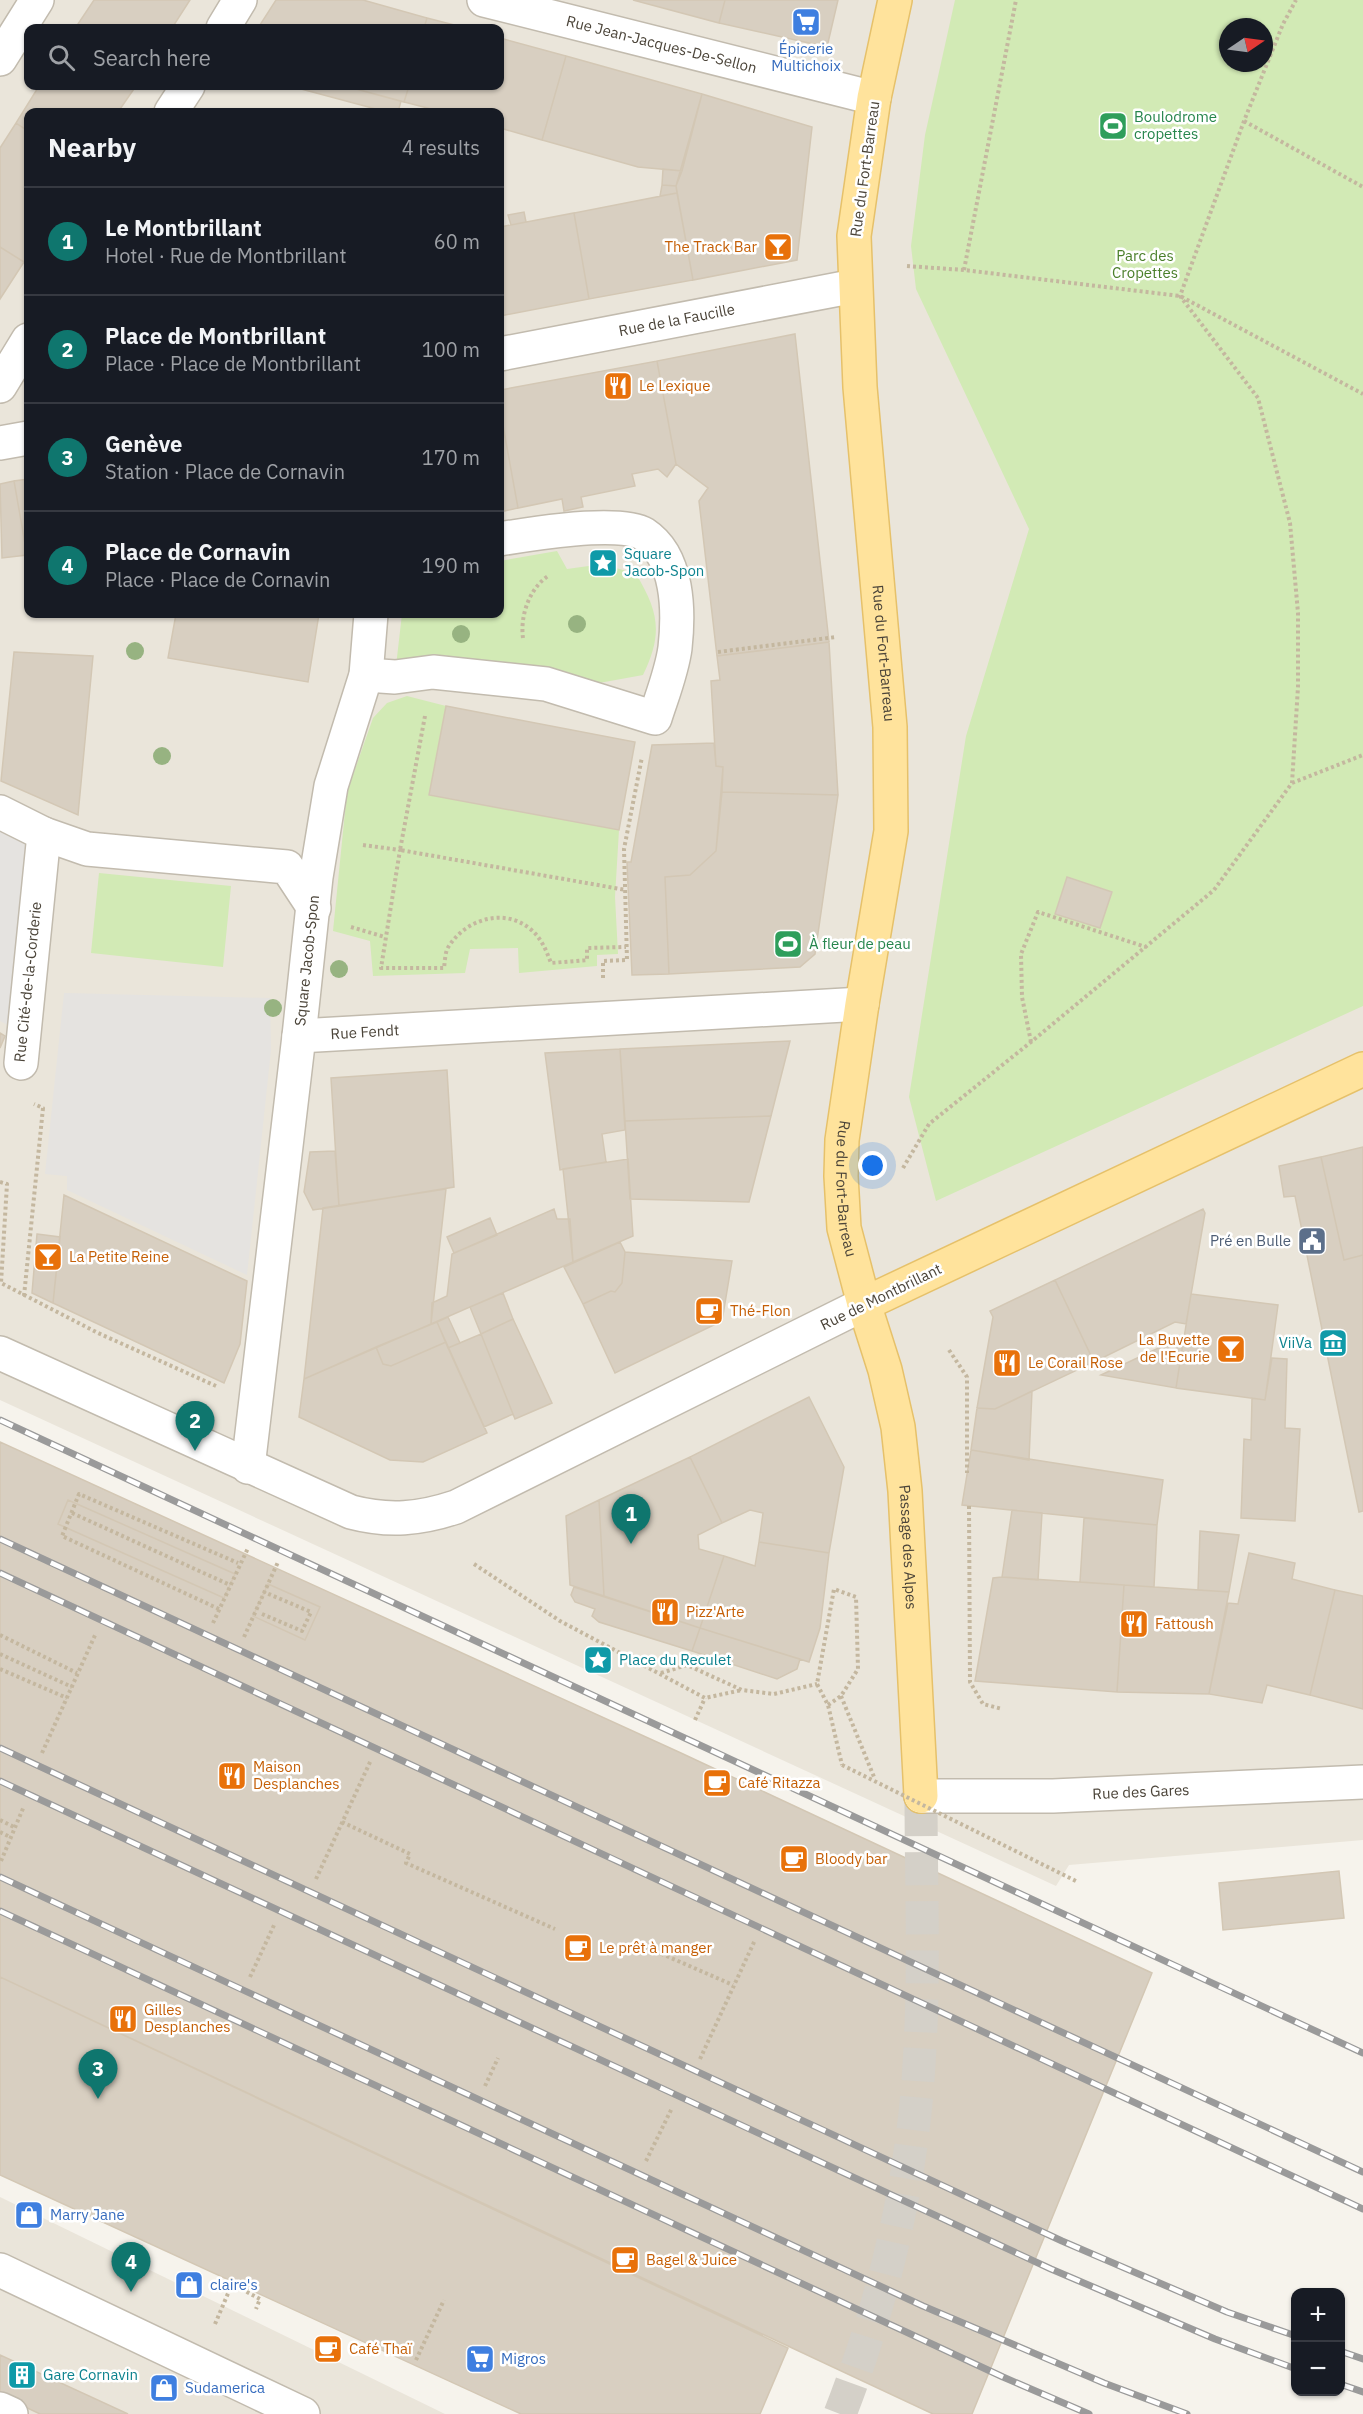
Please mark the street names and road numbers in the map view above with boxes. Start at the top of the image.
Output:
street label: Rue Jean-Jacques-De-Sellon [564,11,759,77]
street label: Rue du Fort-Barreau [846,100,883,238]
street label: Rue de la Faucille [617,299,736,340]
street label: Rue du Fort-Barreau [868,584,899,722]
street label: Square Jacob-Spon [290,894,323,1027]
street label: Rue Cité-de-la-Corderie [10,901,45,1063]
street label: Rue Fendt [330,1020,400,1043]
street label: Rue du Fort-Barreau [832,1119,861,1259]
street label: Rue de Montbrillant [817,1259,945,1334]
street label: Passage des Alpes [895,1484,921,1610]
street label: Rue des Gares [1092,1780,1190,1803]

